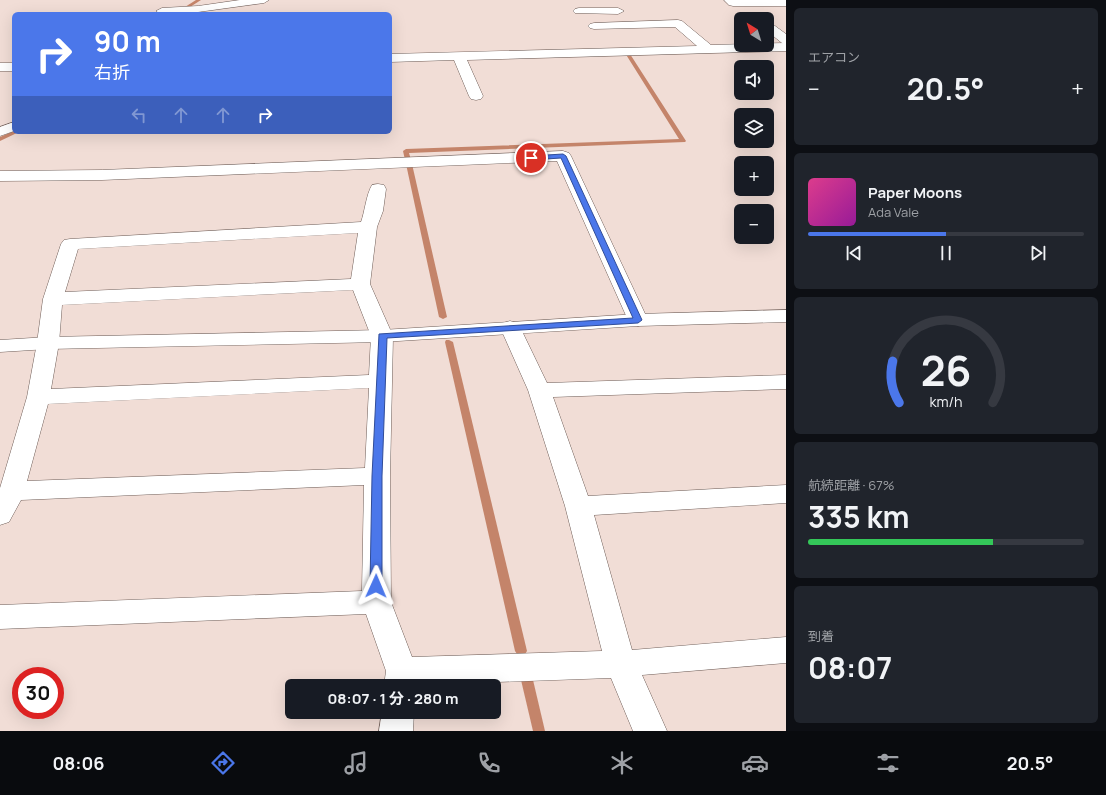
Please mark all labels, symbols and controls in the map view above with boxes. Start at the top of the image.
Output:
north arrow [734,12,774,52]
map controls [734,12,774,244]
text: 90 m [94,22,161,60]
icon: right [28,28,80,80]
text: エアコン [808,48,860,66]
text: 右折 [94,60,130,84]
button: sound [734,60,774,100]
text: 20.5° [907,68,985,109]
text: − [808,74,820,104]
text: + [1071,74,1084,104]
icon: left [128,104,150,126]
icon: ahead [170,104,192,126]
icon: ahead [212,104,234,126]
icon: right [254,104,276,126]
button: layers [734,108,774,148]
pin [514,141,548,175]
icon: arrive [520,147,542,169]
button: + [734,156,774,196]
text: Paper Moons [868,182,962,203]
text: Ada Vale [868,203,919,221]
button: − [734,204,774,244]
icon: previous [843,242,865,264]
icon: pause [935,242,957,264]
icon: next [1027,242,1049,264]
text: 26 [921,342,971,398]
text: km/h [929,392,963,411]
text: 航続距離 · 67% [808,476,894,494]
text: 335 km [808,496,910,537]
position arrow [355,565,397,607]
text: 到着 [808,627,834,645]
text: 08:07 [808,647,892,688]
speed limit sign: 30 [12,667,64,719]
text: 08:07 · 1 分 · 280 m [327,688,459,709]
icon: directions [209,749,237,777]
icon: music [342,749,370,777]
icon: phone [475,749,503,777]
icon: climate [608,749,636,777]
icon: car [741,749,769,777]
icon: filters [874,749,902,777]
text: 08:06 [52,751,105,775]
text: 20.5° [1007,751,1053,775]

